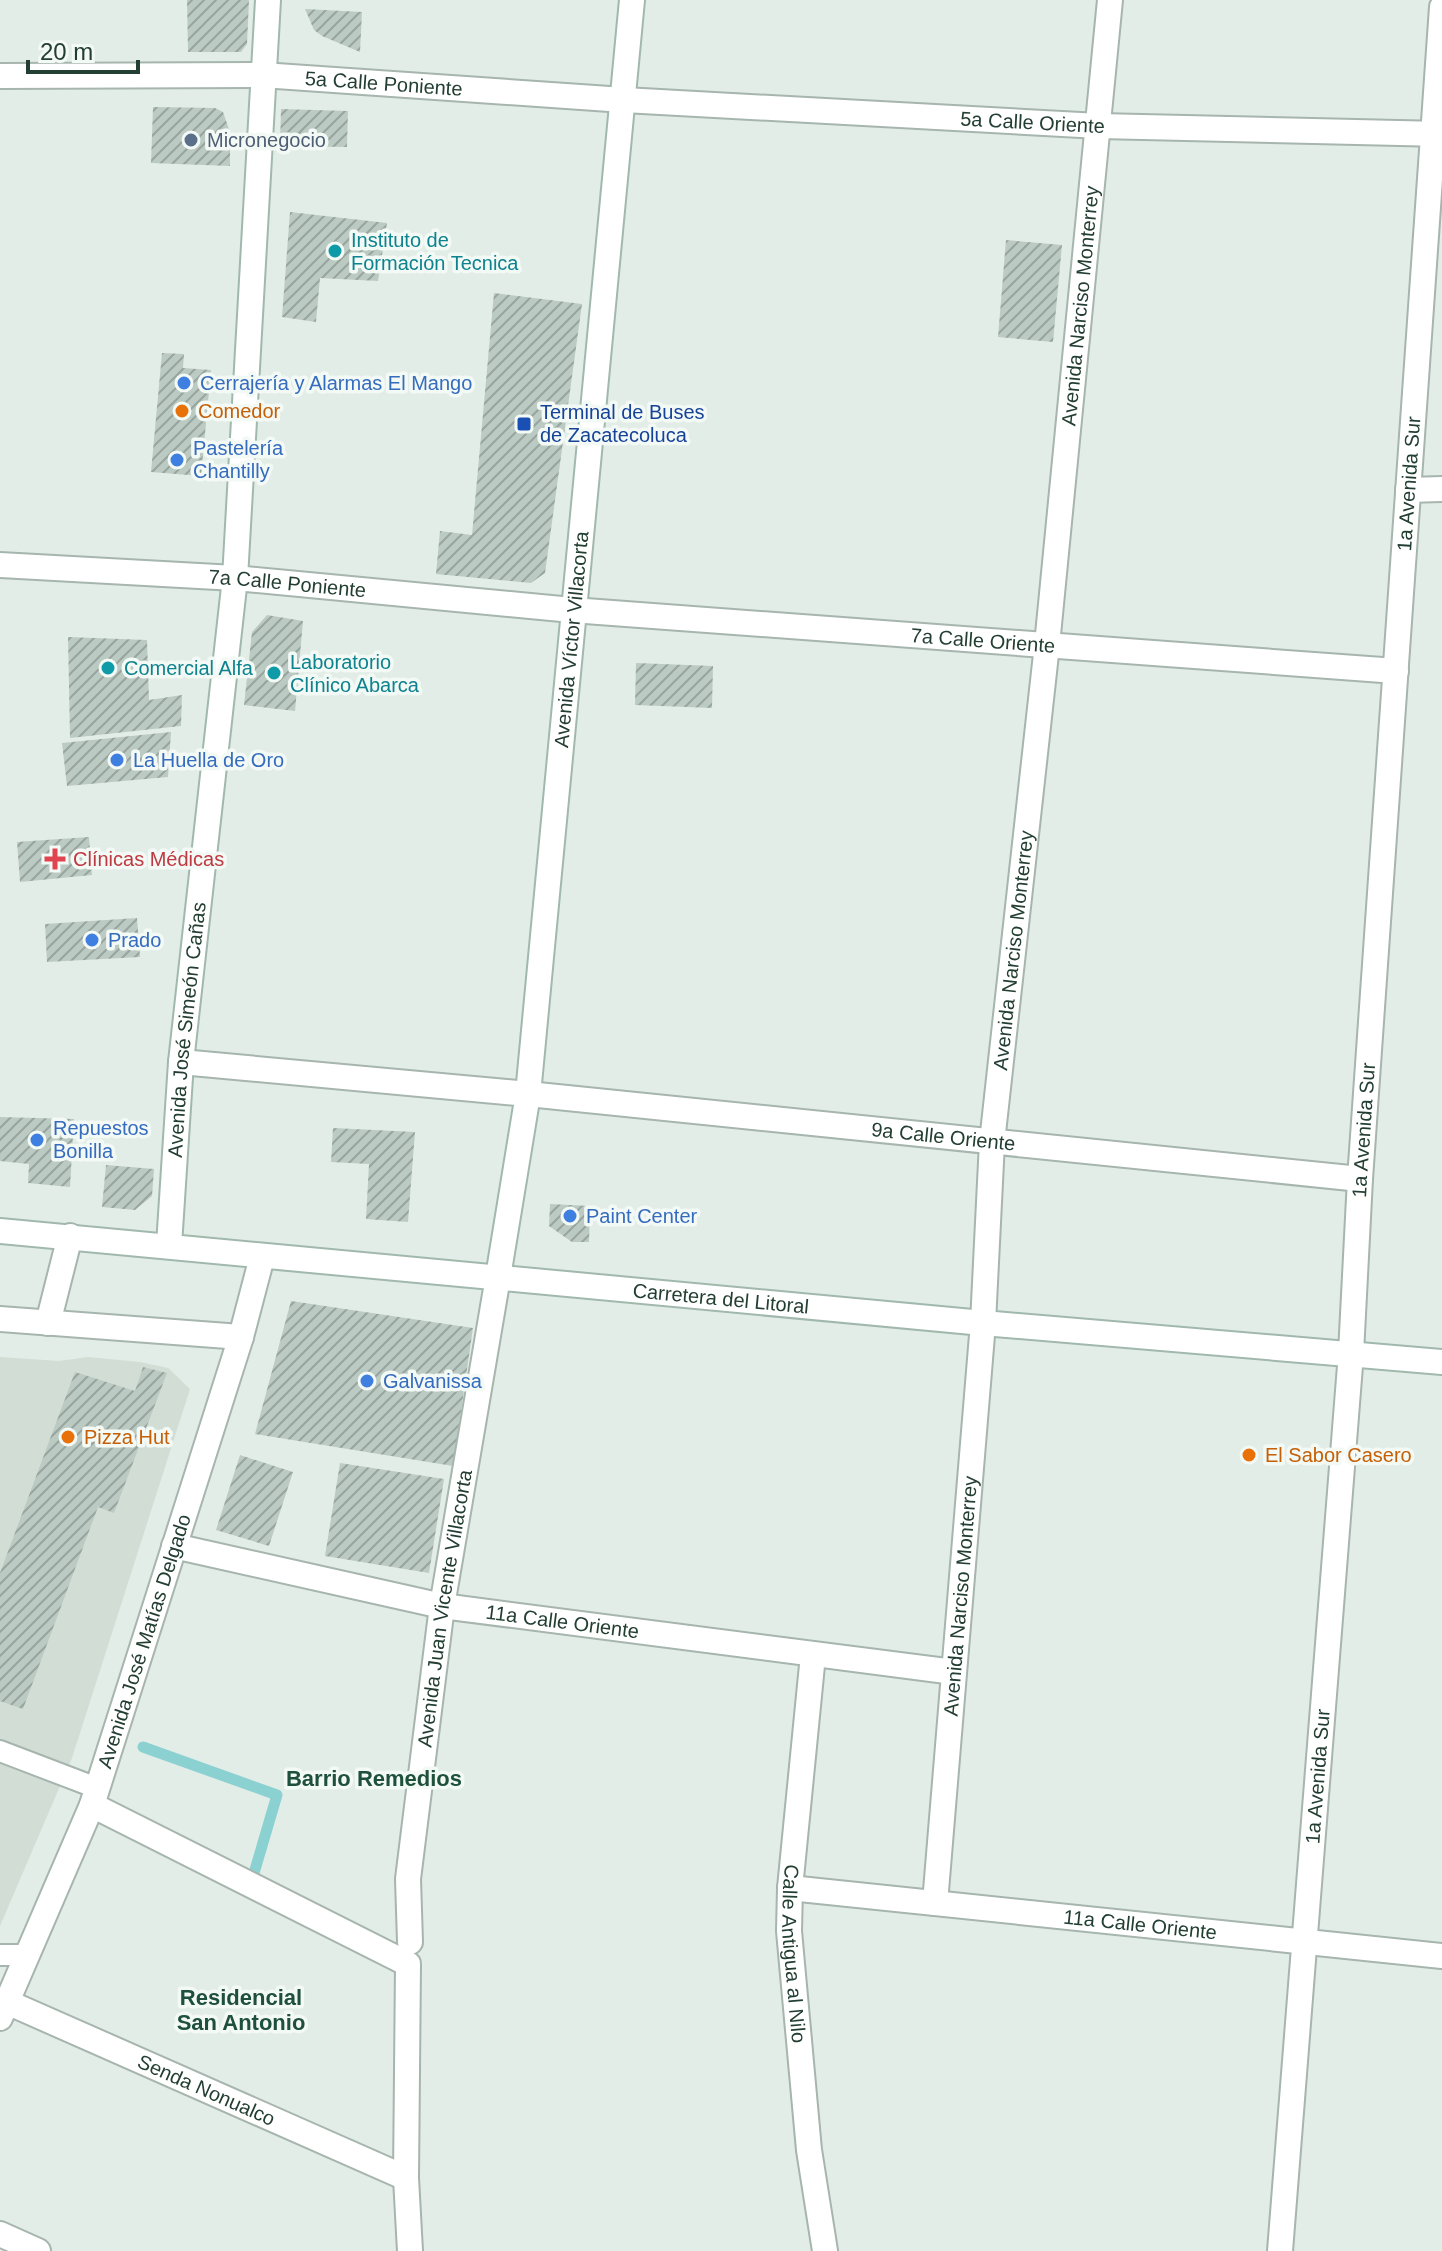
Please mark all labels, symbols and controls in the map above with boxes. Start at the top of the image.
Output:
scale bar [28,24,138,74]
text: 20 m [40,38,93,65]
street label: 5a Calle Poniente [304,67,463,100]
street label: 5a Calle Oriente [960,107,1105,137]
place label: Micronegocio [207,129,326,151]
marker: Micronegocio [182,131,200,149]
street label: Avenida Narciso Monterrey [1057,185,1103,427]
place label: Instituto de Formación Tecnica [351,229,519,274]
marker: Instituto de Formación Tecnica [326,242,344,260]
place label: Cerrajería y Alarmas El Mango [200,372,472,394]
marker: Cerrajería y Alarmas El Mango [175,374,193,392]
place label: Comedor [198,400,281,422]
place label: Terminal de Buses de Zacatecoluca [540,401,705,446]
marker: Comedor [173,402,191,420]
marker: Terminal de Buses de Zacatecoluca [515,415,533,433]
street label: 1a Avenida Sur [1393,415,1424,552]
place label: Pastelería Chantilly [193,437,284,482]
marker: Pastelería Chantilly [168,451,186,469]
street label: Avenida Víctor Villacorta [550,529,593,749]
street label: 7a Calle Poniente [208,566,367,601]
street label: 7a Calle Oriente [910,624,1056,657]
place label: Laboratorio Clínico Abarca [290,651,420,696]
place label: Comercial Alfa [124,657,254,679]
marker: Comercial Alfa [99,659,117,677]
marker: Laboratorio Clínico Abarca [265,664,283,682]
place label: La Huella de Oro [133,749,284,771]
marker: La Huella de Oro [108,751,126,769]
street label: Avenida Narciso Monterrey [989,829,1037,1071]
marker: Clínicas Médicas [44,848,66,870]
place label: Clínicas Médicas [73,848,224,870]
street label: Avenida José Simeón Cañas [164,901,210,1158]
place label: Prado [108,929,161,951]
marker: Prado [83,931,101,949]
street label: 1a Avenida Sur [1348,1062,1379,1198]
place label: Repuestos Bonilla [53,1117,149,1162]
street label: 9a Calle Oriente [870,1118,1016,1155]
marker: Repuestos Bonilla [28,1131,46,1149]
place label: Paint Center [586,1205,698,1227]
marker: Paint Center [561,1207,579,1225]
street label: Carretera del Litoral [632,1279,810,1318]
place label: Galvanissa [383,1370,483,1392]
marker: Galvanissa [358,1372,376,1390]
place label: Pizza Hut [84,1426,170,1448]
marker: Pizza Hut [59,1428,77,1446]
place label: El Sabor Casero [1265,1444,1412,1466]
marker: El Sabor Casero [1240,1446,1258,1464]
street label: Avenida Juan Vicente Villacorta [413,1467,476,1749]
street label: Avenida Narciso Monterrey [940,1475,981,1717]
street label: Avenida José Matías Delgado [93,1511,195,1771]
street label: 11a Calle Oriente [484,1601,640,1642]
street label: 1a Avenida Sur [1301,1708,1334,1845]
district label: Barrio Remedios [286,1766,462,1791]
street label: Calle Antigua al Nilo [778,1863,810,2044]
street label: 11a Calle Oriente [1062,1906,1218,1943]
district label: Residencial San Antonio [177,1985,305,2035]
street label: Senda Nonualco [134,2050,279,2130]

